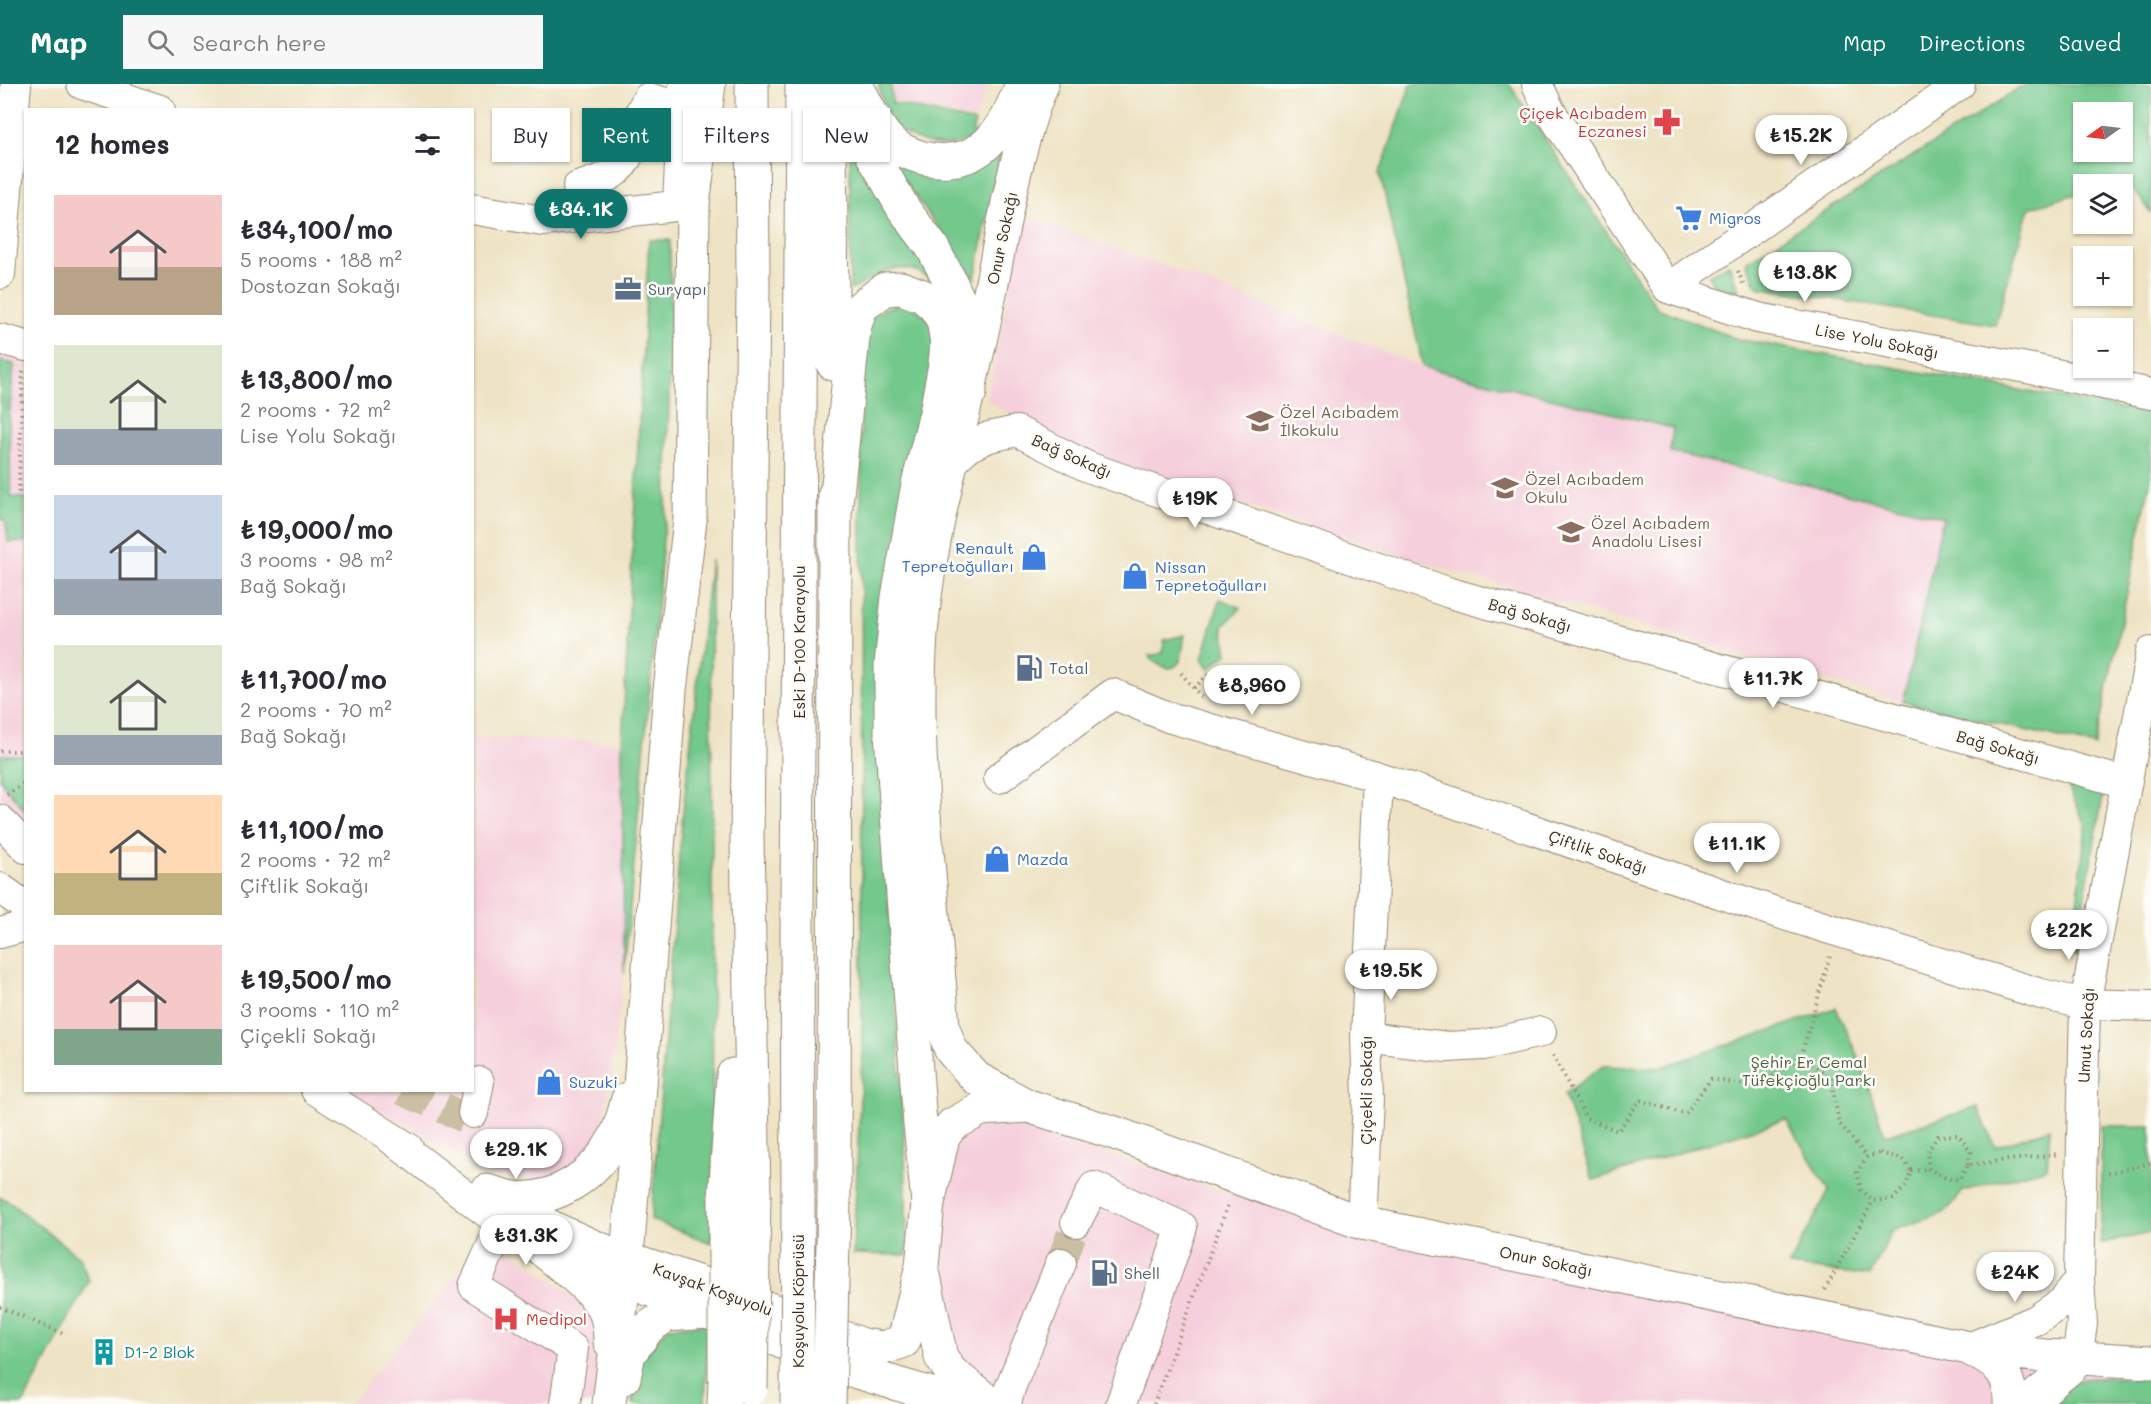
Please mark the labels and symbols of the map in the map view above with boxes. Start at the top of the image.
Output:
place label: Çiçek Acıbadem Eczanesi [1519,102,1647,141]
north arrow [2073,102,2133,162]
pharmacy icon: Çiçek Acıbadem Eczanesi [1652,107,1682,137]
pin: ₺15.2K [1752,115,1850,166]
pin: ₺34.1K [532,189,630,240]
street label: Onur Sokağı [981,189,1022,286]
supermarket icon: Migros [1674,203,1704,233]
place label: Migros [1709,207,1761,228]
pin: ₺13.8K [1756,252,1854,303]
office icon: Suryapı [613,274,643,304]
place label: Suryapı [648,278,707,299]
street label: Lise Yolu Sokağı [1814,318,1941,363]
place label: Özel Acıbadem İlkokulu [1280,401,1399,440]
school or university icon: Özel Acıbadem İlkokulu [1245,406,1275,436]
street label: Bağ Sokağı [1029,429,1116,483]
place label: Özel Acıbadem Okulu [1525,468,1644,507]
school or university icon: Özel Acıbadem Okulu [1490,473,1520,503]
pin: ₺19K [1159,478,1231,529]
place label: Özel Acıbadem Anadolu Lisesi [1591,512,1710,551]
school or university icon: Özel Acıbadem Anadolu Lisesi [1556,517,1586,547]
place label: Renault Tepretoğulları [902,537,1014,576]
shop icon: Renault Tepretoğulları [1019,542,1049,572]
place label: Nissan Tepretoğulları [1155,556,1267,595]
shop icon: Nissan Tepretoğulları [1120,561,1150,591]
street label: Eski D-100 Karayolu [788,565,809,719]
street label: Bağ Sokağı [1486,593,1574,636]
fuel station icon: Total [1014,653,1044,683]
place label: Total [1049,657,1088,678]
pin: ₺11.7K [1724,658,1822,709]
pin: ₺8,960 [1203,665,1301,716]
street label: Bağ Sokağı [1954,725,2042,768]
pin: ₺11.1K [1688,823,1786,874]
street label: Çiftlik Sokağı [1546,825,1650,878]
shop icon: Mazda [982,844,1012,874]
place label: Mazda [1017,848,1069,869]
pin: ₺22K [2033,910,2105,961]
pin: ₺19.5K [1342,950,1440,1001]
street label: Umut Sokağı [2073,987,2098,1083]
street label: Çiçekli Sokağı [1355,1035,1376,1145]
park label: Şehir Er Cemal Tüfekçioğlu Parkı [1742,1051,1876,1090]
shop icon: Suzuki [534,1067,564,1097]
place label: Suzuki [569,1071,618,1092]
pin: ₺29.1K [467,1129,565,1180]
pin: ₺31.3K [477,1215,575,1266]
street label: Koşuyolu Köprüsü [787,1234,808,1368]
street label: Onur Sokağı [1498,1240,1595,1281]
pin: ₺24K [1979,1252,2051,1303]
street label: Kavşak Koşuyolu [650,1257,776,1320]
fuel station icon: Shell [1089,1258,1119,1288]
place label: Shell [1124,1262,1160,1283]
hospital icon: Medipol [491,1304,521,1334]
place label: Medipol [526,1308,587,1329]
building icon: D1-2 Blok [89,1337,119,1367]
place label: D1-2 Blok [124,1341,195,1362]

